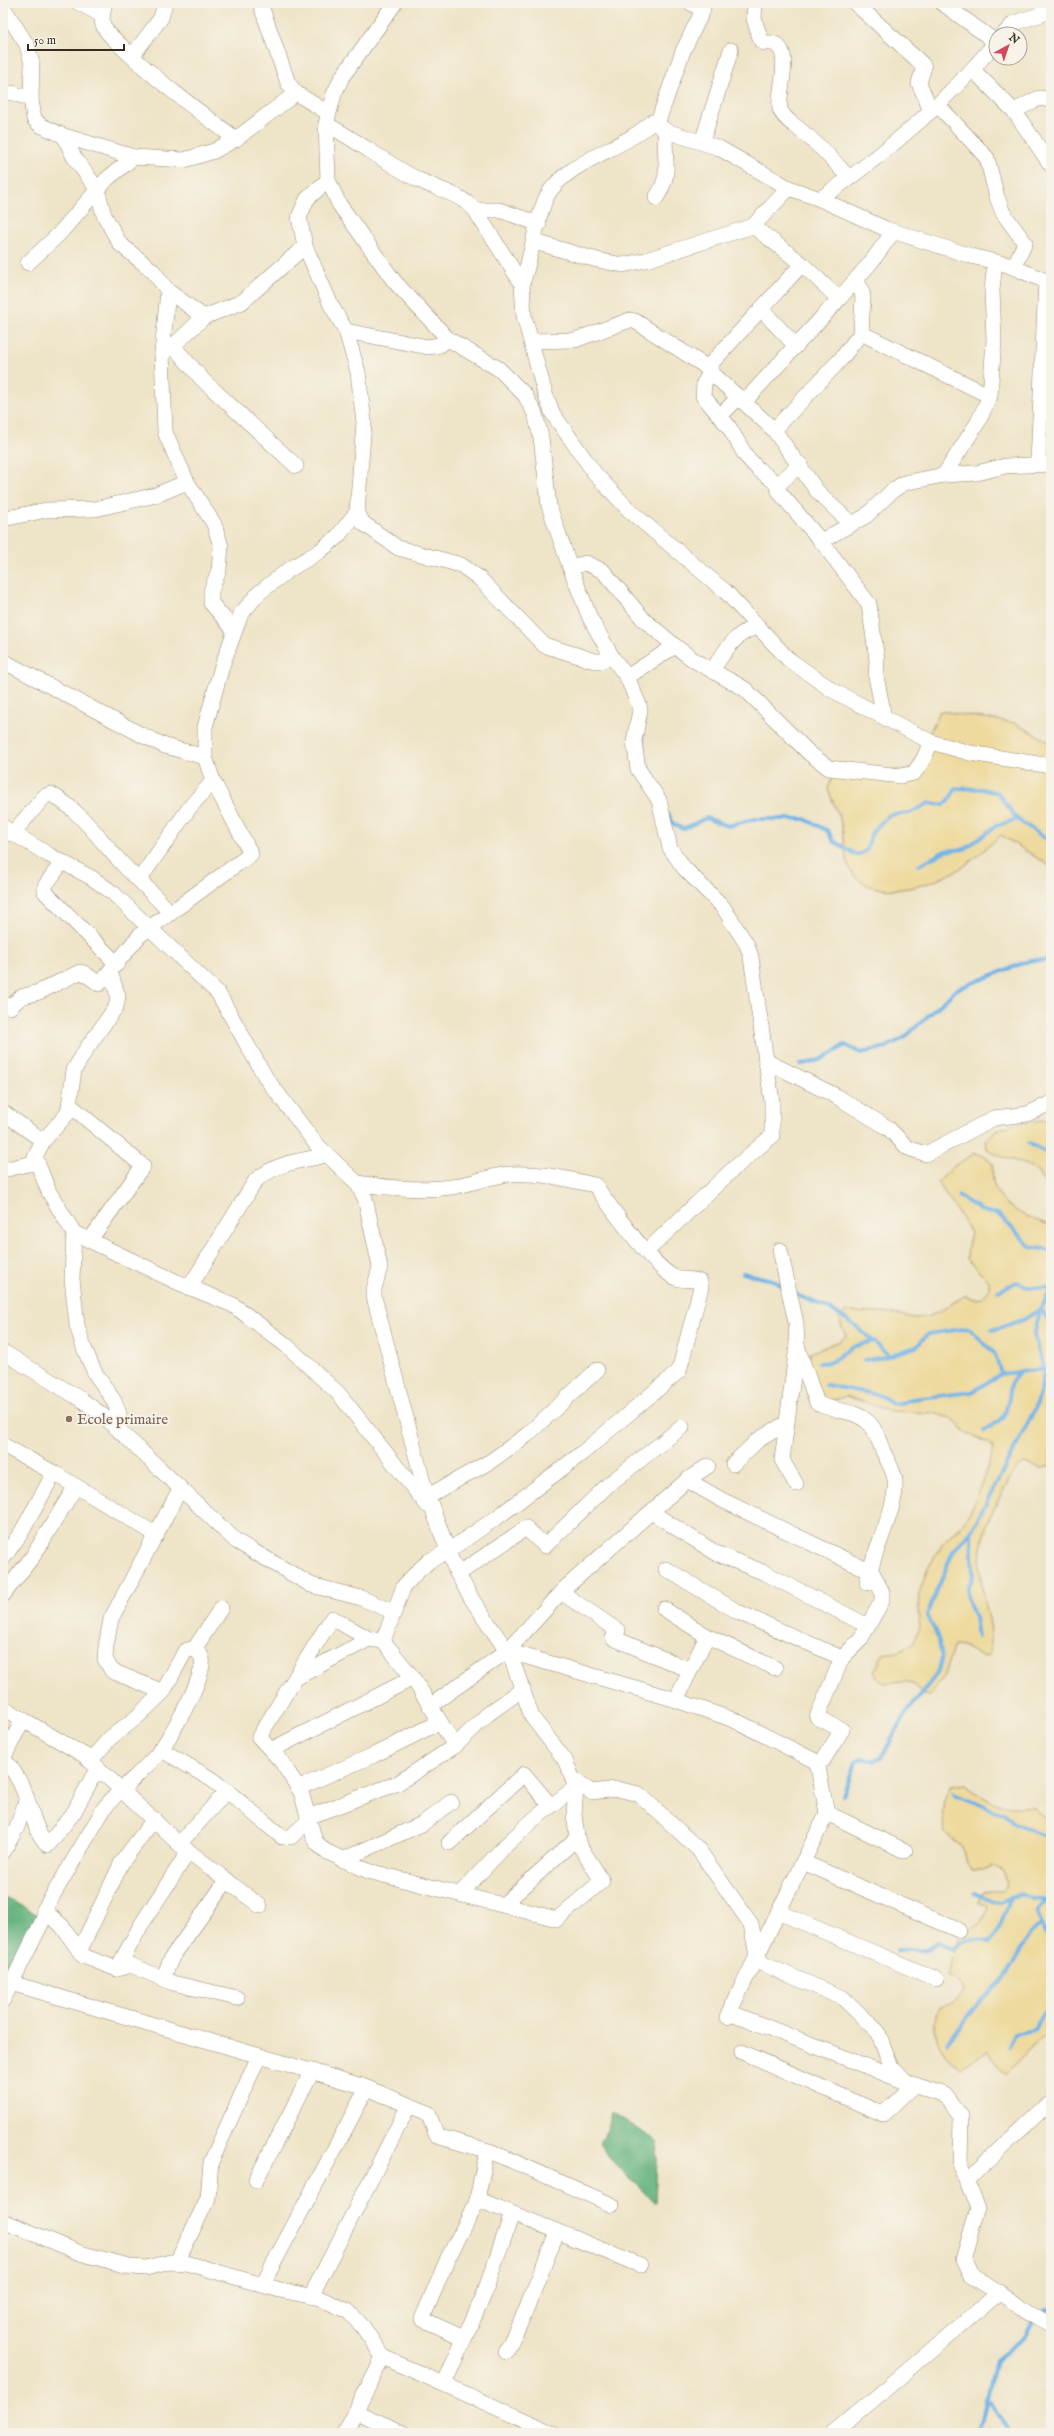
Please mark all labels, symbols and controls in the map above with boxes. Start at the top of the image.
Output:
scale bar [28,26,124,52]
north arrow [988,26,1028,66]
text: N [1005,30,1022,48]
text: 50 m [34,33,56,48]
place label: Ecole primaire [77,1410,168,1429]
marker: Ecole primaire [64,1414,74,1424]

